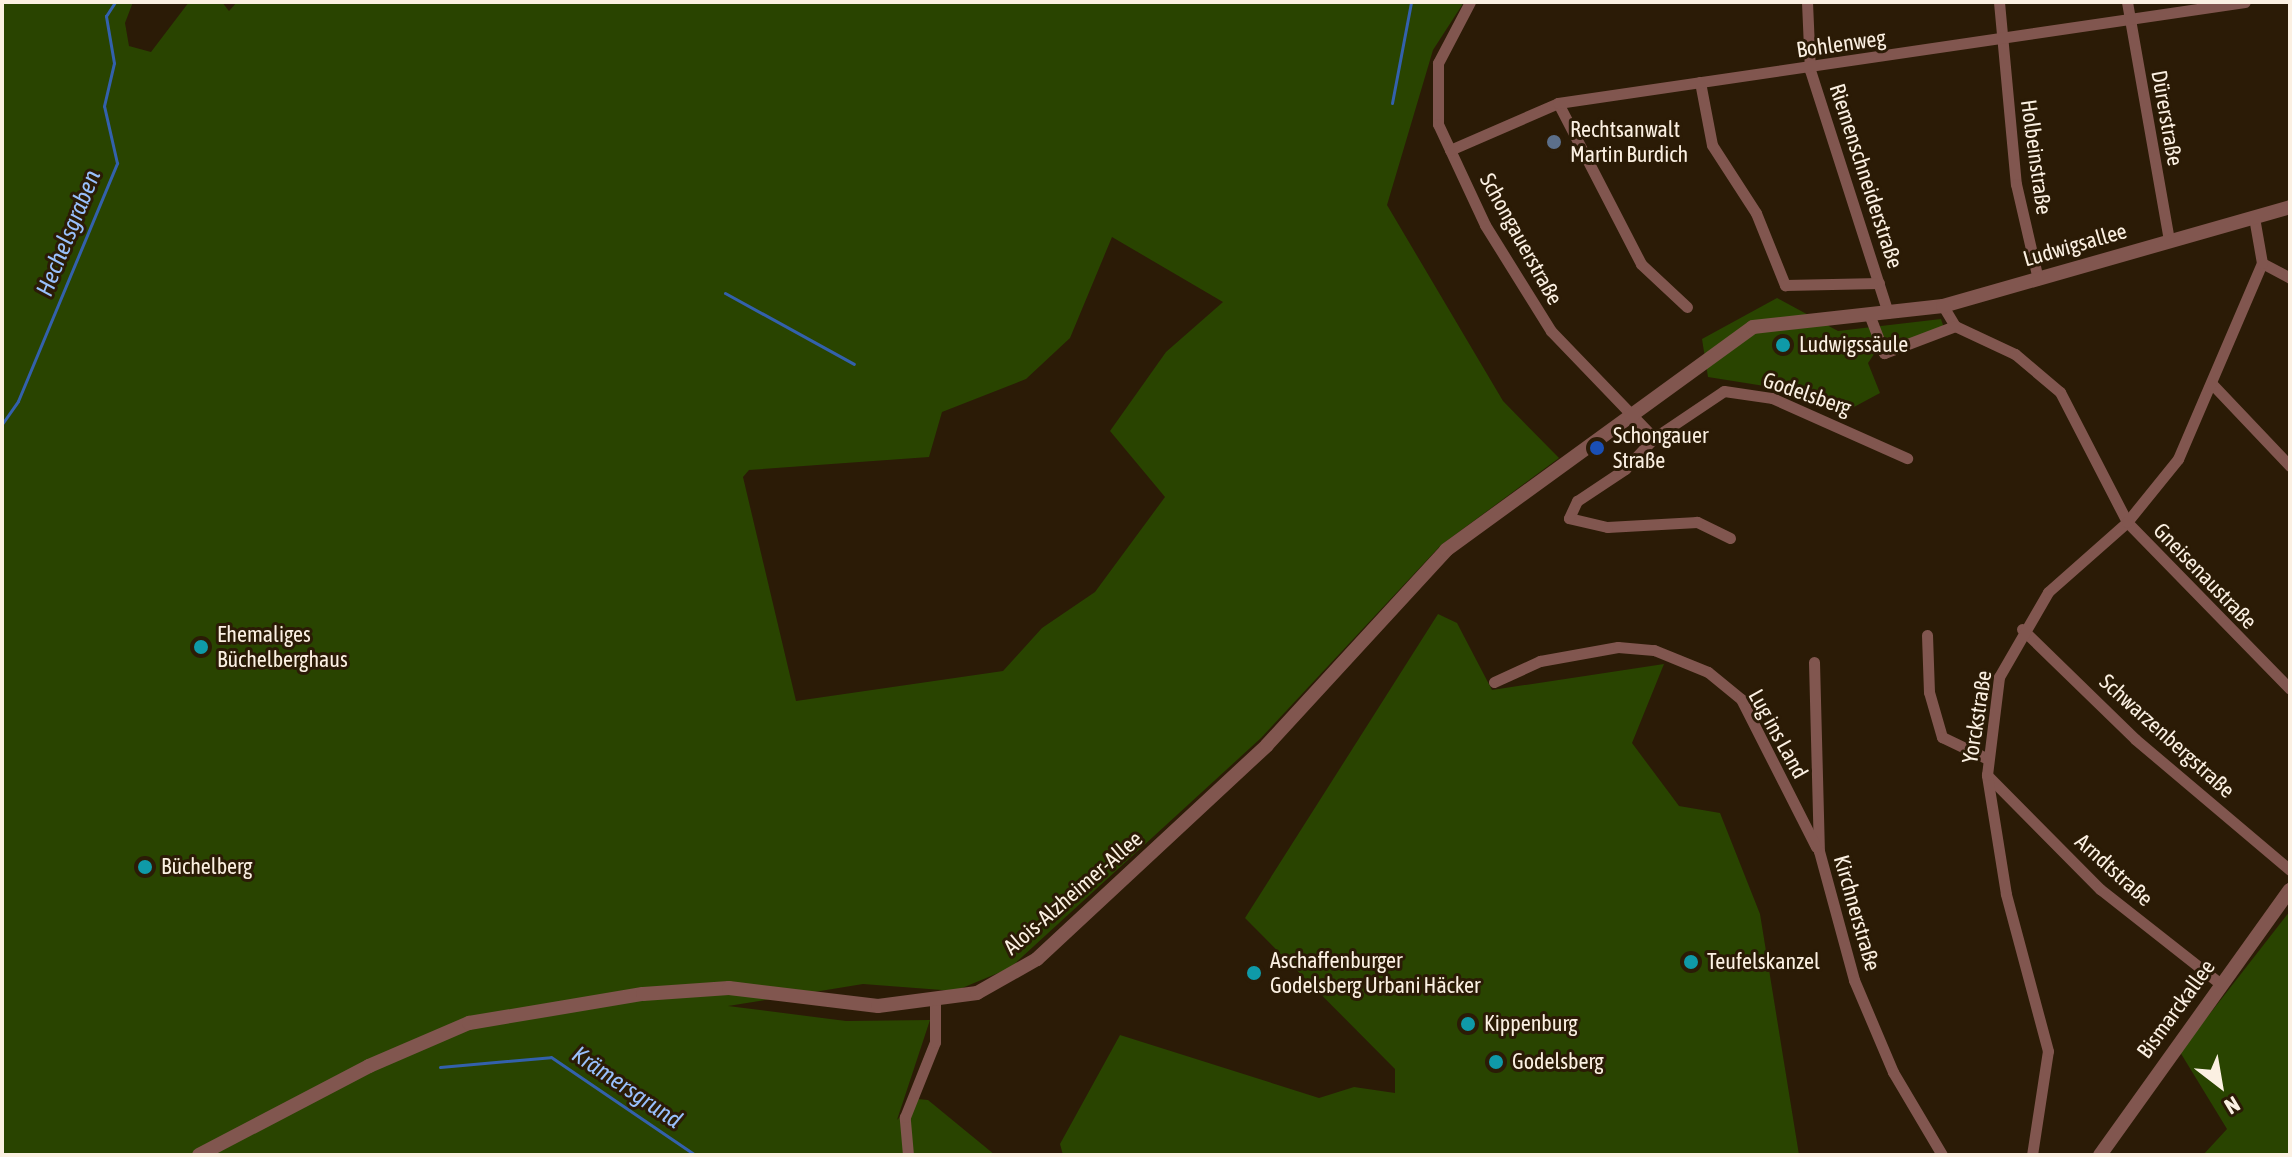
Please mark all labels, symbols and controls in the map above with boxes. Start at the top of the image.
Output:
street label: Bohlenweg [1795,25,1887,63]
street label: Dürerstraße [2146,68,2188,168]
street label: Riemenschneiderstraße [1824,80,1908,272]
street label: Holbeinstraße [2015,98,2057,216]
place label: Rechtsanwalt Martin Burdich [1570,116,1688,168]
marker: Rechtsanwalt Martin Burdich [1545,133,1563,151]
water label: Hechelsgraben [30,166,106,300]
street label: Schongauerstraße [1474,169,1568,309]
street label: Ludwigsallee [2020,218,2130,272]
place label: Ludwigssäule [1799,332,1908,358]
marker: Ludwigssäule [1774,336,1792,354]
street label: Godelsberg [1759,367,1855,421]
place label: Schongauer Straße [1613,422,1708,474]
marker: Schongauer Straße [1588,439,1606,457]
street label: Gneisenaustraße [2148,517,2262,635]
place label: Ehemaliges Büchelberghaus [217,621,348,672]
marker: Ehemaliges Büchelberghaus [192,638,210,656]
street label: Schwarzenbergstraße [2094,668,2240,804]
street label: Yorckstraße [1957,669,1997,765]
street label: Lug ins Land [1743,685,1813,783]
street label: Alois-Alzheimer-Allee [998,826,1148,960]
street label: Arndtstraße [2070,828,2158,912]
street label: Kirchnerstraße [1828,852,1886,974]
place label: Büchelberg [161,854,252,880]
marker: Büchelberg [136,858,154,876]
place label: Aschaffenburger Godelsberg Urbani Häcker [1270,947,1480,998]
place label: Teufelskanzel [1707,949,1820,975]
marker: Teufelskanzel [1682,953,1700,971]
street label: Bismarckallee [2131,955,2221,1063]
marker: Aschaffenburger Godelsberg Urbani Häcker [1245,964,1263,982]
place label: Kippenburg [1484,1011,1578,1037]
marker: Kippenburg [1459,1015,1477,1033]
water label: Krämersgrund [567,1040,687,1134]
north arrow [2180,1045,2260,1125]
place label: Godelsberg [1512,1049,1604,1075]
marker: Godelsberg [1487,1053,1505,1071]
text: N [2220,1091,2245,1120]

